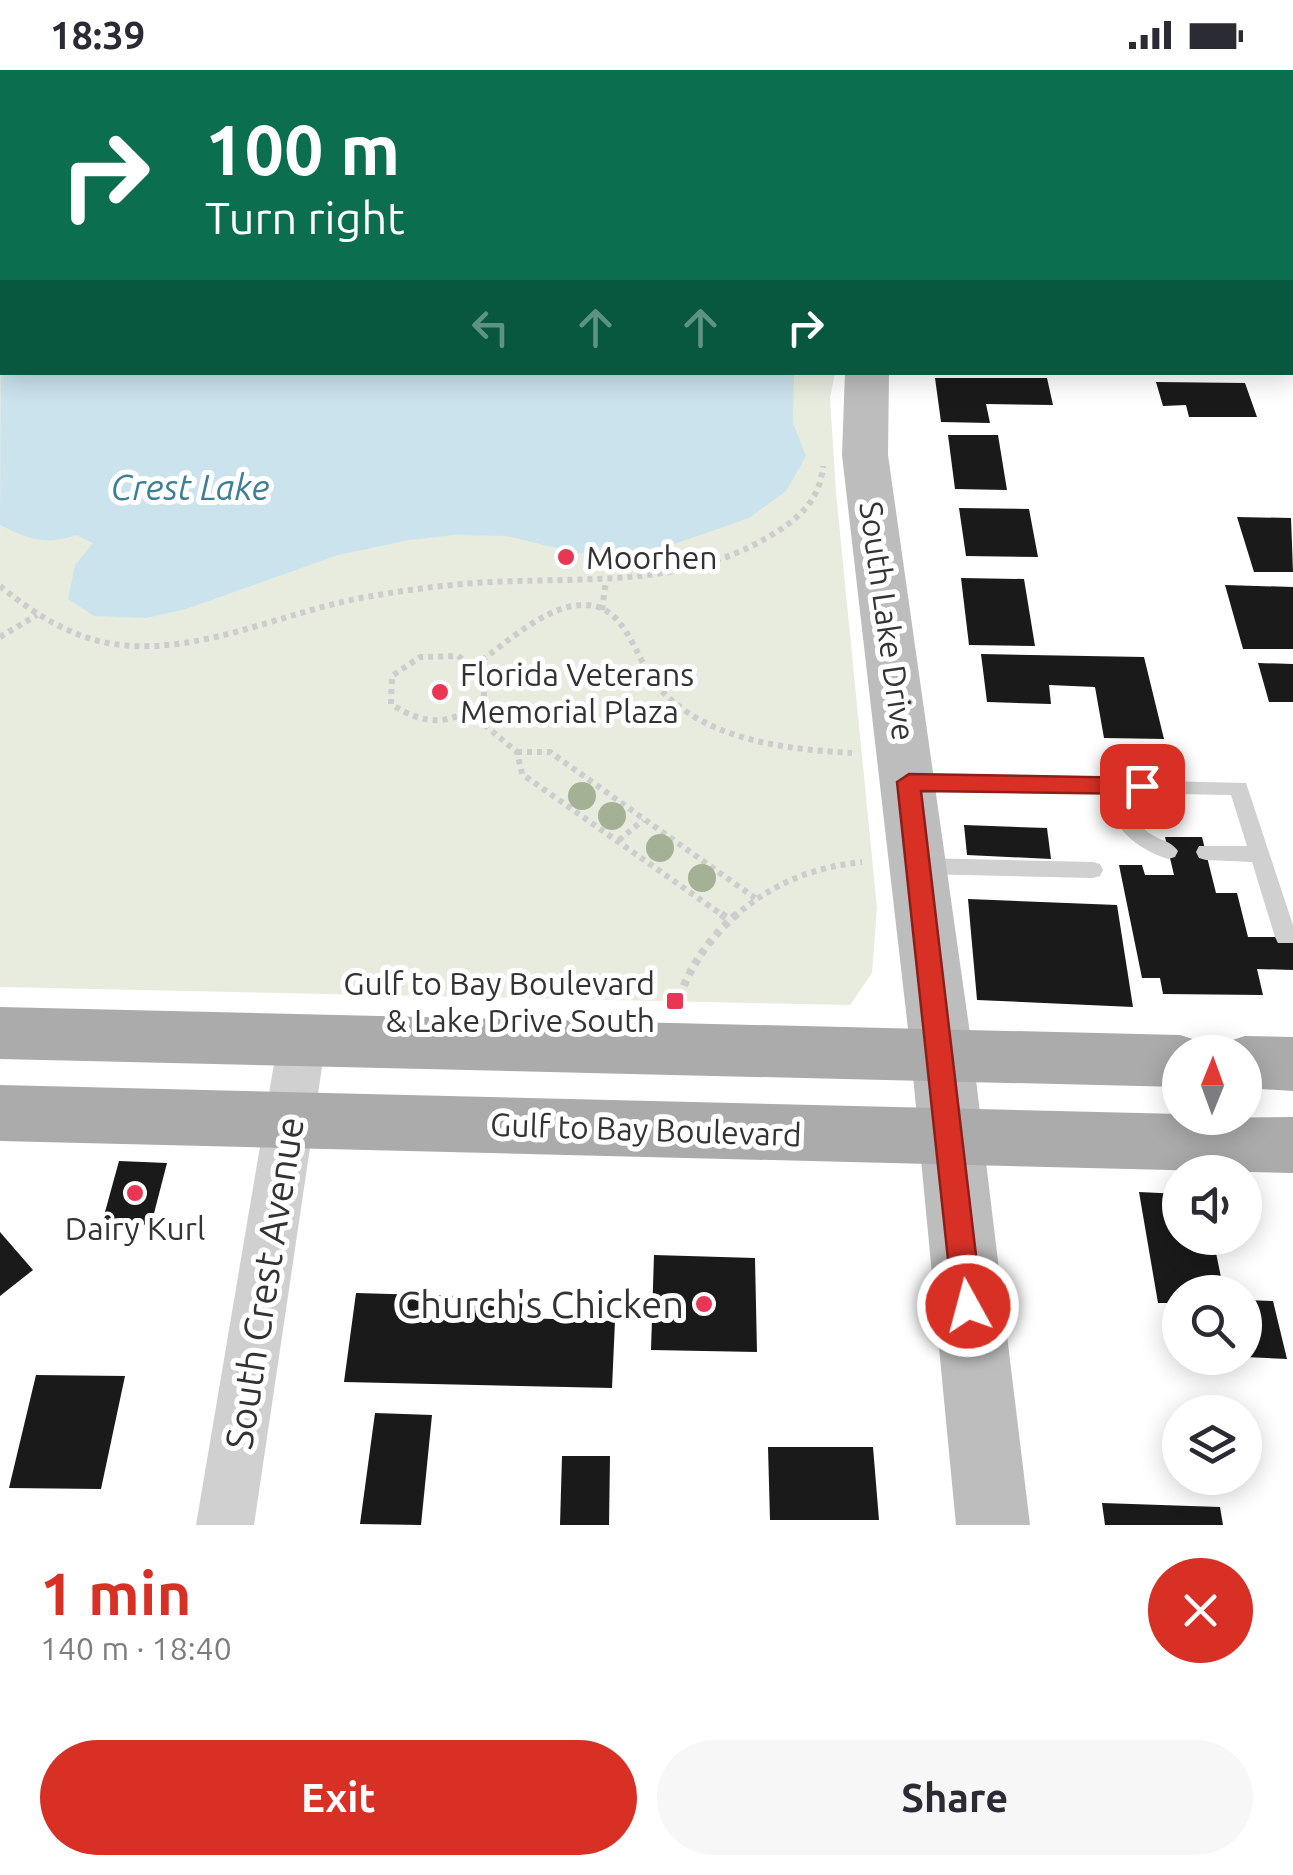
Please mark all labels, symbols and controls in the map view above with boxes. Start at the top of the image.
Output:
text: 18:39 [50,14,145,56]
icon: right [40,110,170,240]
text: 100 m [205,110,400,188]
text: Turn right [205,192,405,243]
icon: left [463,300,518,355]
icon: ahead [568,300,623,355]
icon: ahead [673,300,728,355]
icon: right [778,300,833,355]
water label: Crest Lake [111,467,270,507]
street label: South Lake Drive [853,499,923,743]
place label: Moorhen [586,539,718,575]
marker: Moorhen [555,546,577,568]
place label: Florida Veterans Memorial Plaza [460,656,694,729]
marker: Florida Veterans Memorial Plaza [429,681,451,703]
pin [1100,744,1185,829]
icon: arrive [1115,759,1170,814]
place label: Gulf to Bay Boulevard & Lake Drive South [343,965,655,1038]
marker: Gulf to Bay Boulevard & Lake Drive South [664,990,686,1012]
north arrow [1162,1035,1262,1135]
map controls [1162,1035,1262,1495]
street label: Gulf to Bay Boulevard [490,1106,802,1152]
street label: South Crest Avenue [217,1114,311,1452]
button: sound [1162,1155,1262,1255]
marker: Dairy Kurl [124,1182,146,1204]
place label: Dairy Kurl [65,1210,205,1246]
position arrow [916,1254,1020,1358]
button: search [1162,1275,1262,1375]
place label: Church's Chicken [397,1283,684,1325]
marker: Church's Chicken [693,1293,715,1315]
button: layers [1162,1395,1262,1495]
button: close [1148,1558,1253,1663]
text: 1 min [40,1559,192,1626]
text: 140 m · 18:40 [40,1630,232,1666]
button: Exit [40,1740,637,1855]
button: Share [657,1740,1253,1855]

